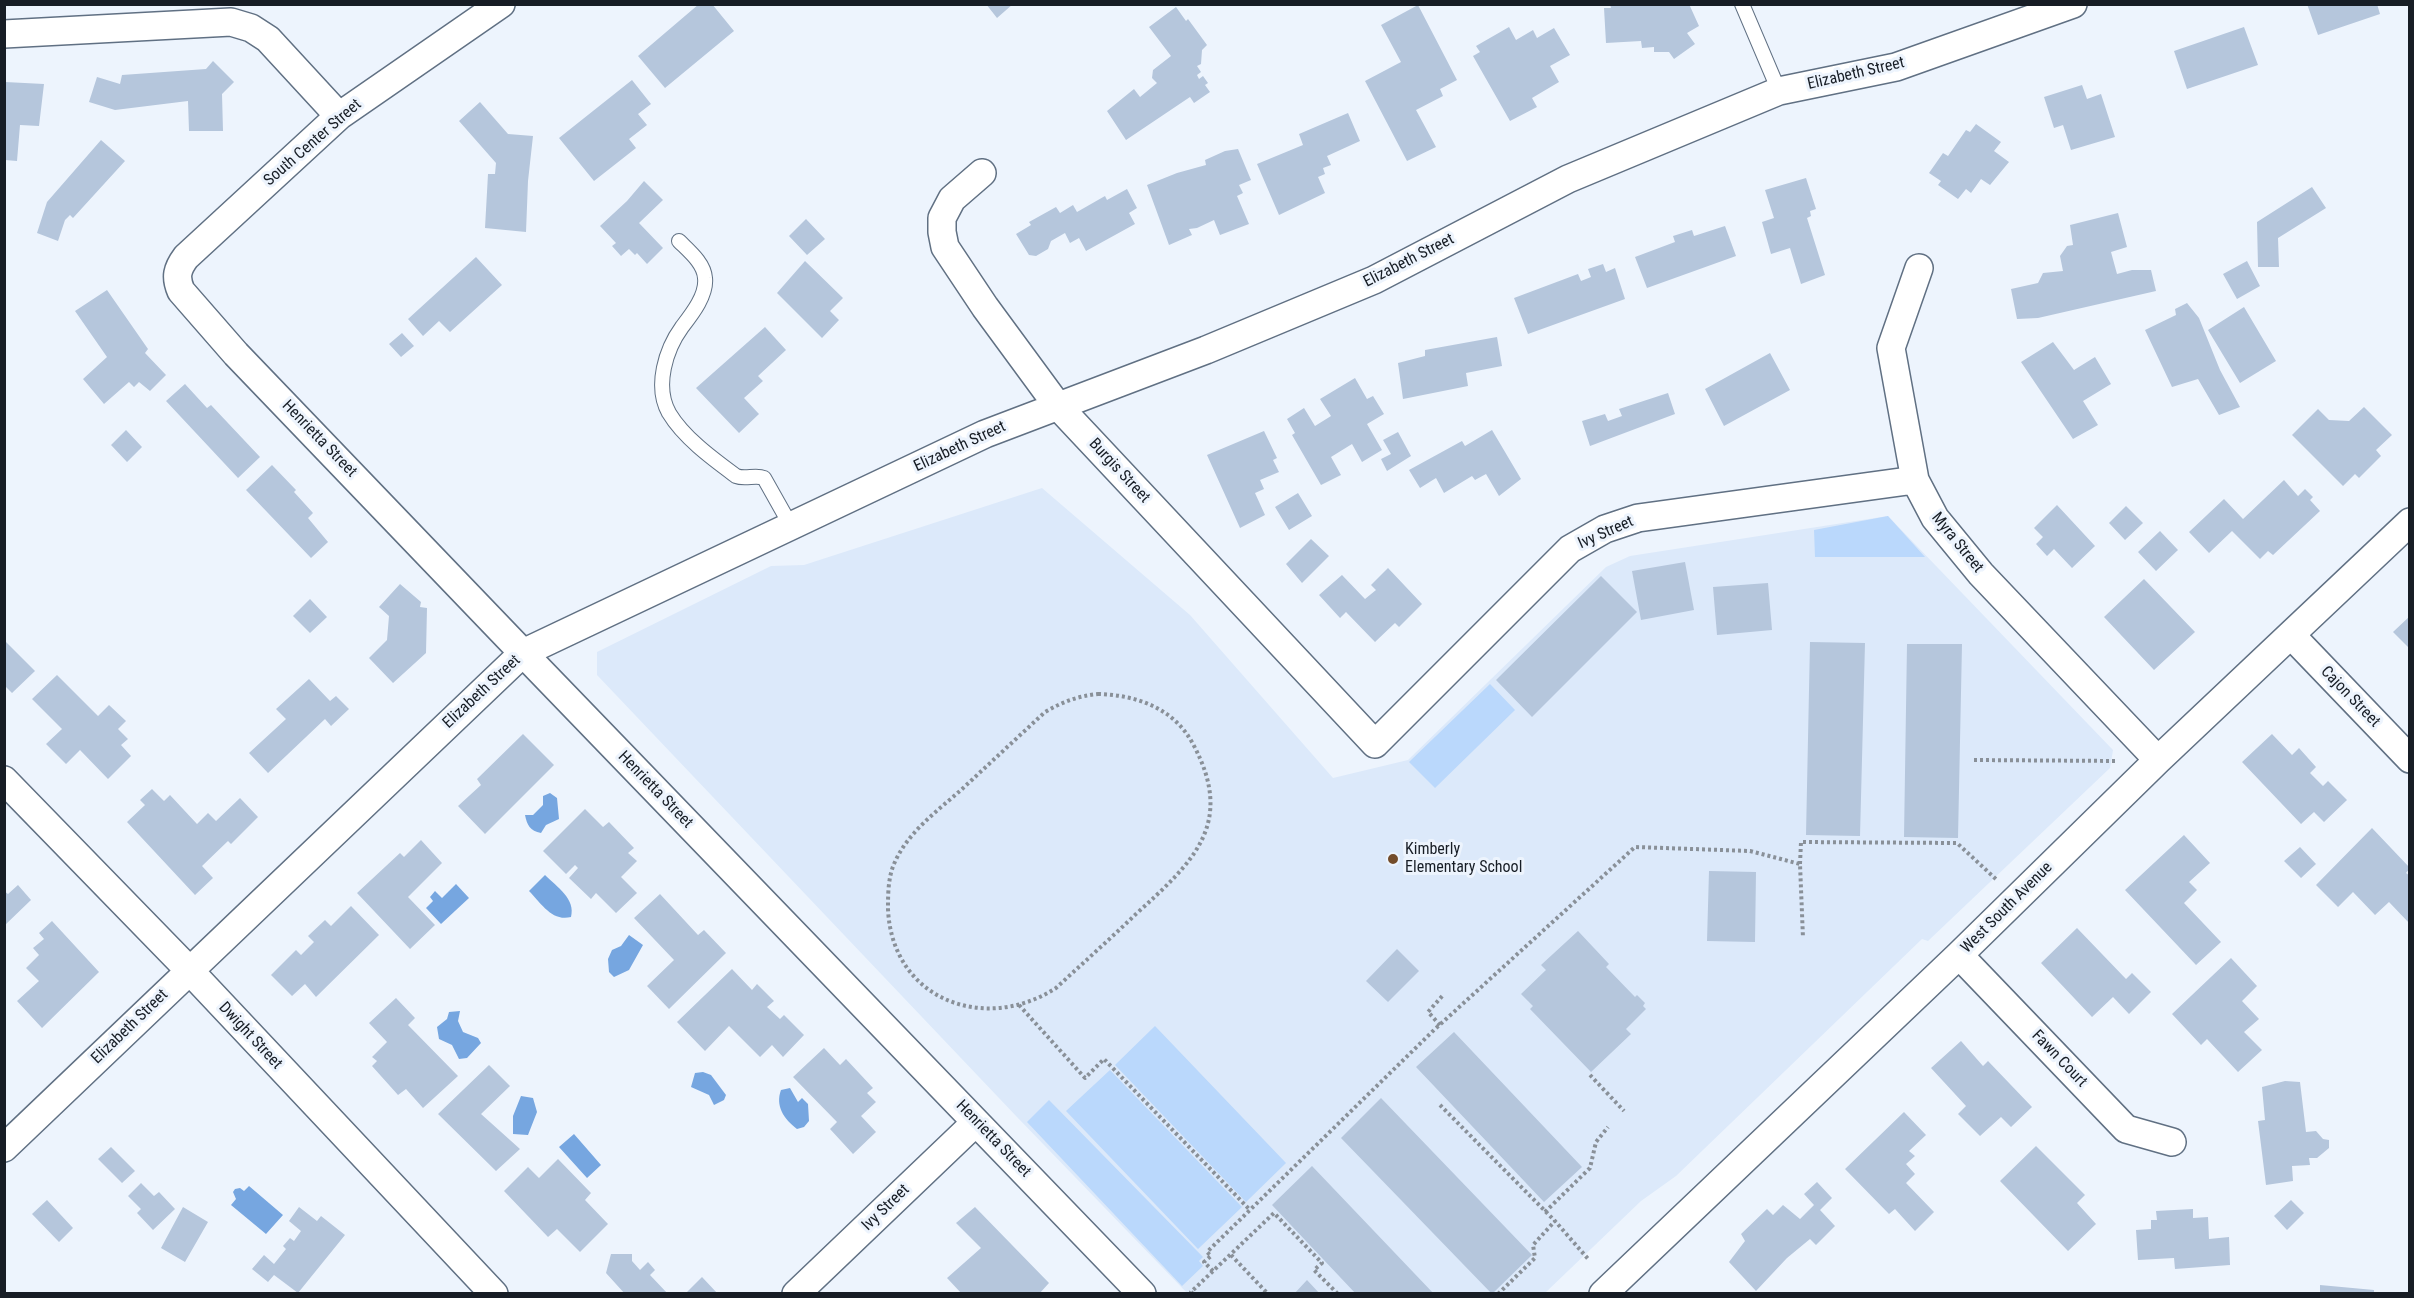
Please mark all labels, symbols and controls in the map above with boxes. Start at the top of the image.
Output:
street label: Elizabeth Street [1806,54,1906,94]
street label: South Center Street [260,95,366,191]
street label: Elizabeth Street [1361,230,1457,292]
street label: Henrietta Street [278,397,360,481]
street label: Elizabeth Street [911,417,1009,477]
street label: Burgis Street [1084,435,1154,507]
street label: Myra Street [1927,509,1987,577]
street label: Ivy Street [1575,512,1637,554]
street label: Elizabeth Street [439,651,525,733]
street label: Cajon Street [2316,663,2384,731]
street label: Henrietta Street [614,748,696,832]
place label: Kimberly Elementary School [1405,840,1522,878]
marker: Kimberly Elementary School [1386,852,1400,866]
street label: West South Avenue [1957,858,2057,958]
street label: Elizabeth Street [88,986,172,1068]
street label: Dwight Street [214,998,286,1074]
street label: Fawn Court [2027,1027,2091,1091]
street label: Henrietta Street [952,1097,1034,1181]
street label: Ivy Street [858,1181,914,1235]

